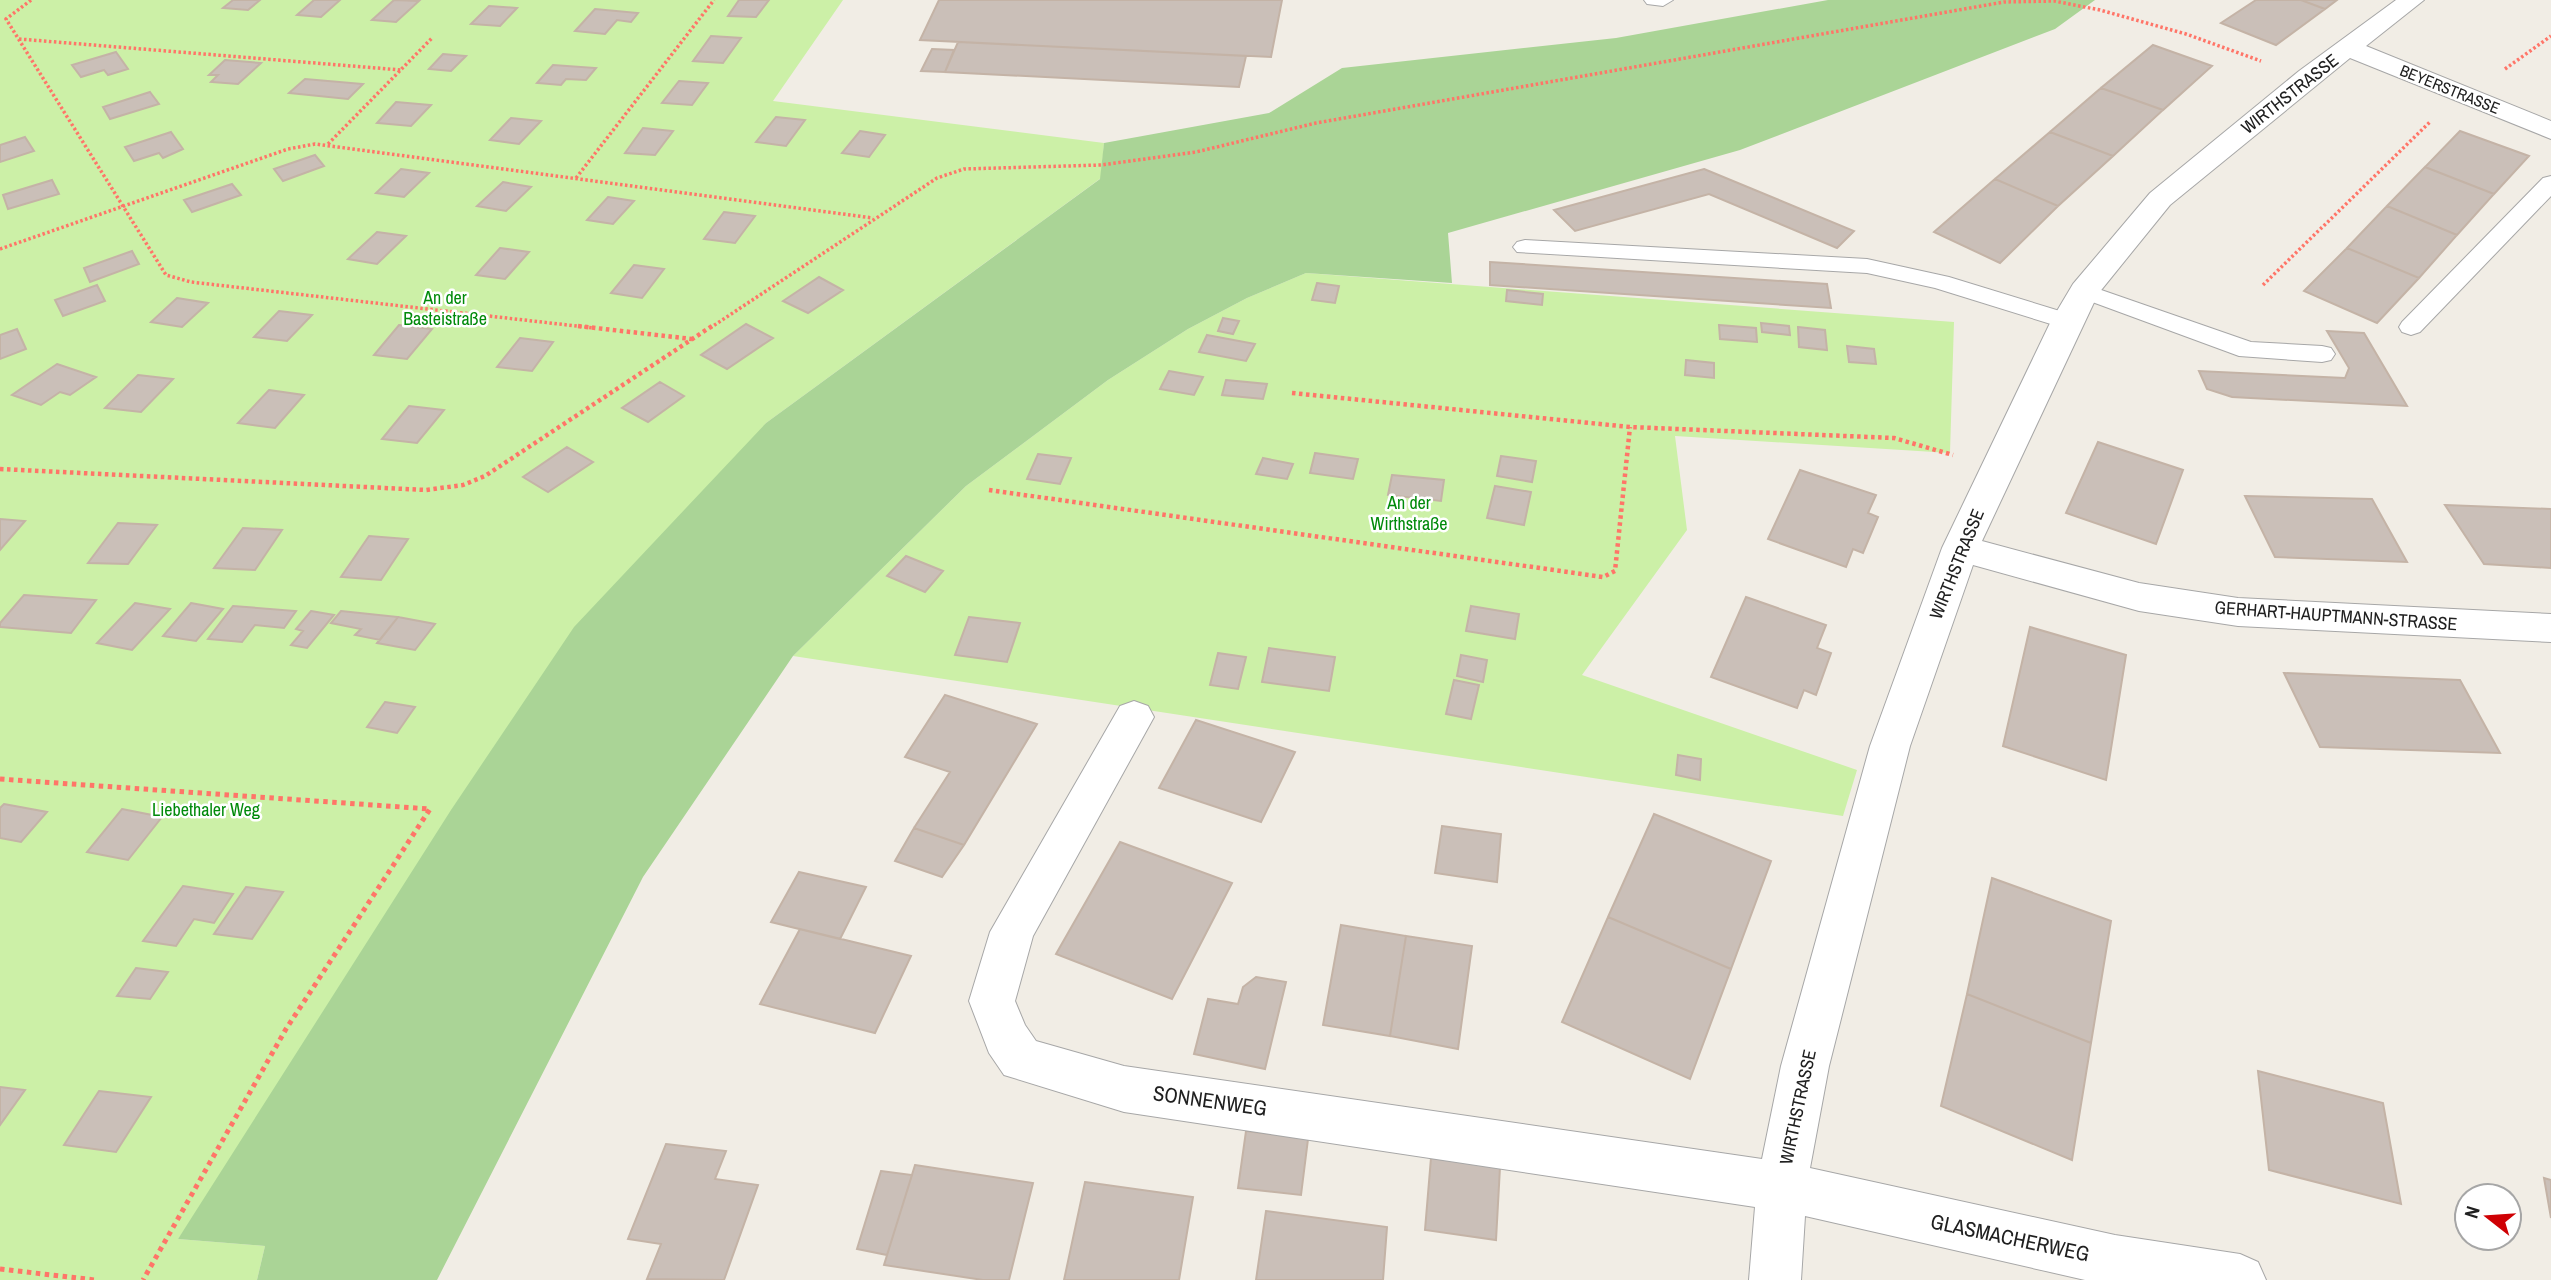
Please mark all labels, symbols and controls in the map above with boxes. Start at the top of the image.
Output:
street label: WIRTHSTRASSE [2236,48,2343,139]
street label: BEYERSTRASSE [2397,59,2503,119]
park label: An der Basteistraße [403,285,487,331]
park label: An der Wirthstraße [1370,490,1448,536]
street label: WIRTHSTRASSE [1923,505,1990,623]
street label: GERHART-HAUPTMANN-STRASSE [2214,595,2458,636]
park label: Liebethaler Weg [152,797,261,822]
street label: WIRTHSTRASSE [1773,1047,1822,1167]
street label: SONNENWEG [1151,1078,1269,1123]
north arrow [2453,1182,2523,1252]
text: N [2458,1203,2486,1221]
street label: GLASMACHERWEG [1928,1207,2092,1268]

